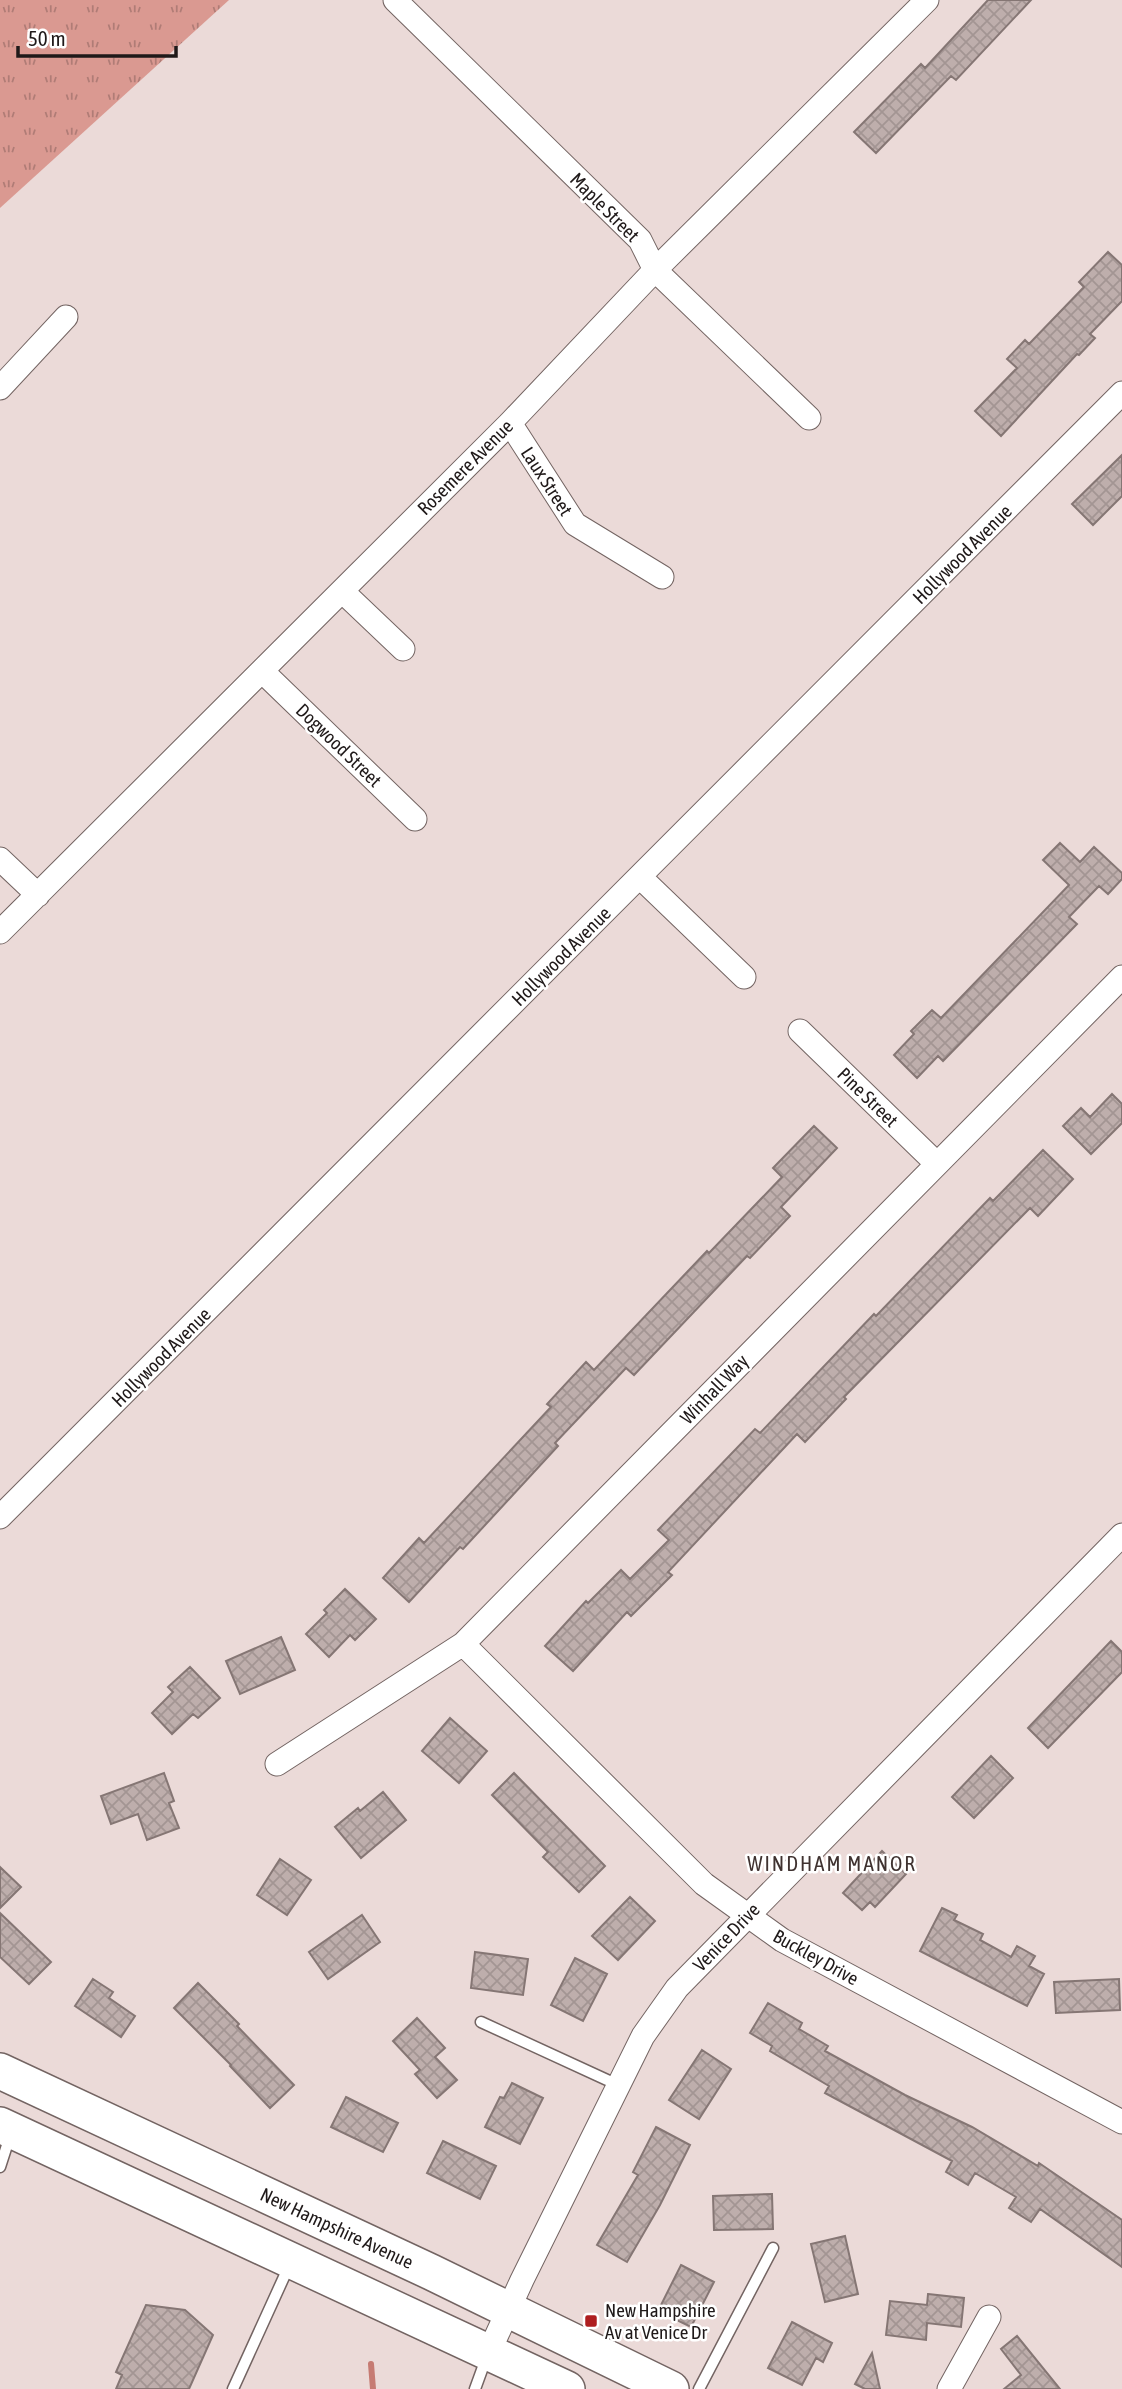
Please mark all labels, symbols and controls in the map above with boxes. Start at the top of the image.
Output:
scale bar [18,14,175,58]
text: 50 m [28,26,66,50]
street label: Maple Street [566,168,644,246]
street label: Rosemere Avenue [413,415,517,519]
street label: Laux Street [517,443,577,519]
street label: Hollywood Avenue [908,500,1016,608]
street label: Dogwood Street [292,699,386,791]
street label: Hollywood Avenue [507,902,615,1010]
street label: Pine Street [833,1063,903,1131]
street label: Hollywood Avenue [107,1303,215,1411]
street label: Winhall Way [676,1350,753,1428]
district label: WINDHAM MANOR [747,1851,917,1875]
street label: Venice Drive [688,1898,764,1976]
street label: Buckley Drive [769,1925,863,1989]
street label: New Hampshire Avenue [257,2183,417,2273]
place label: New Hampshire Av at Venice Dr [605,2299,716,2343]
marker: New Hampshire Av at Venice Dr [583,2313,599,2329]

